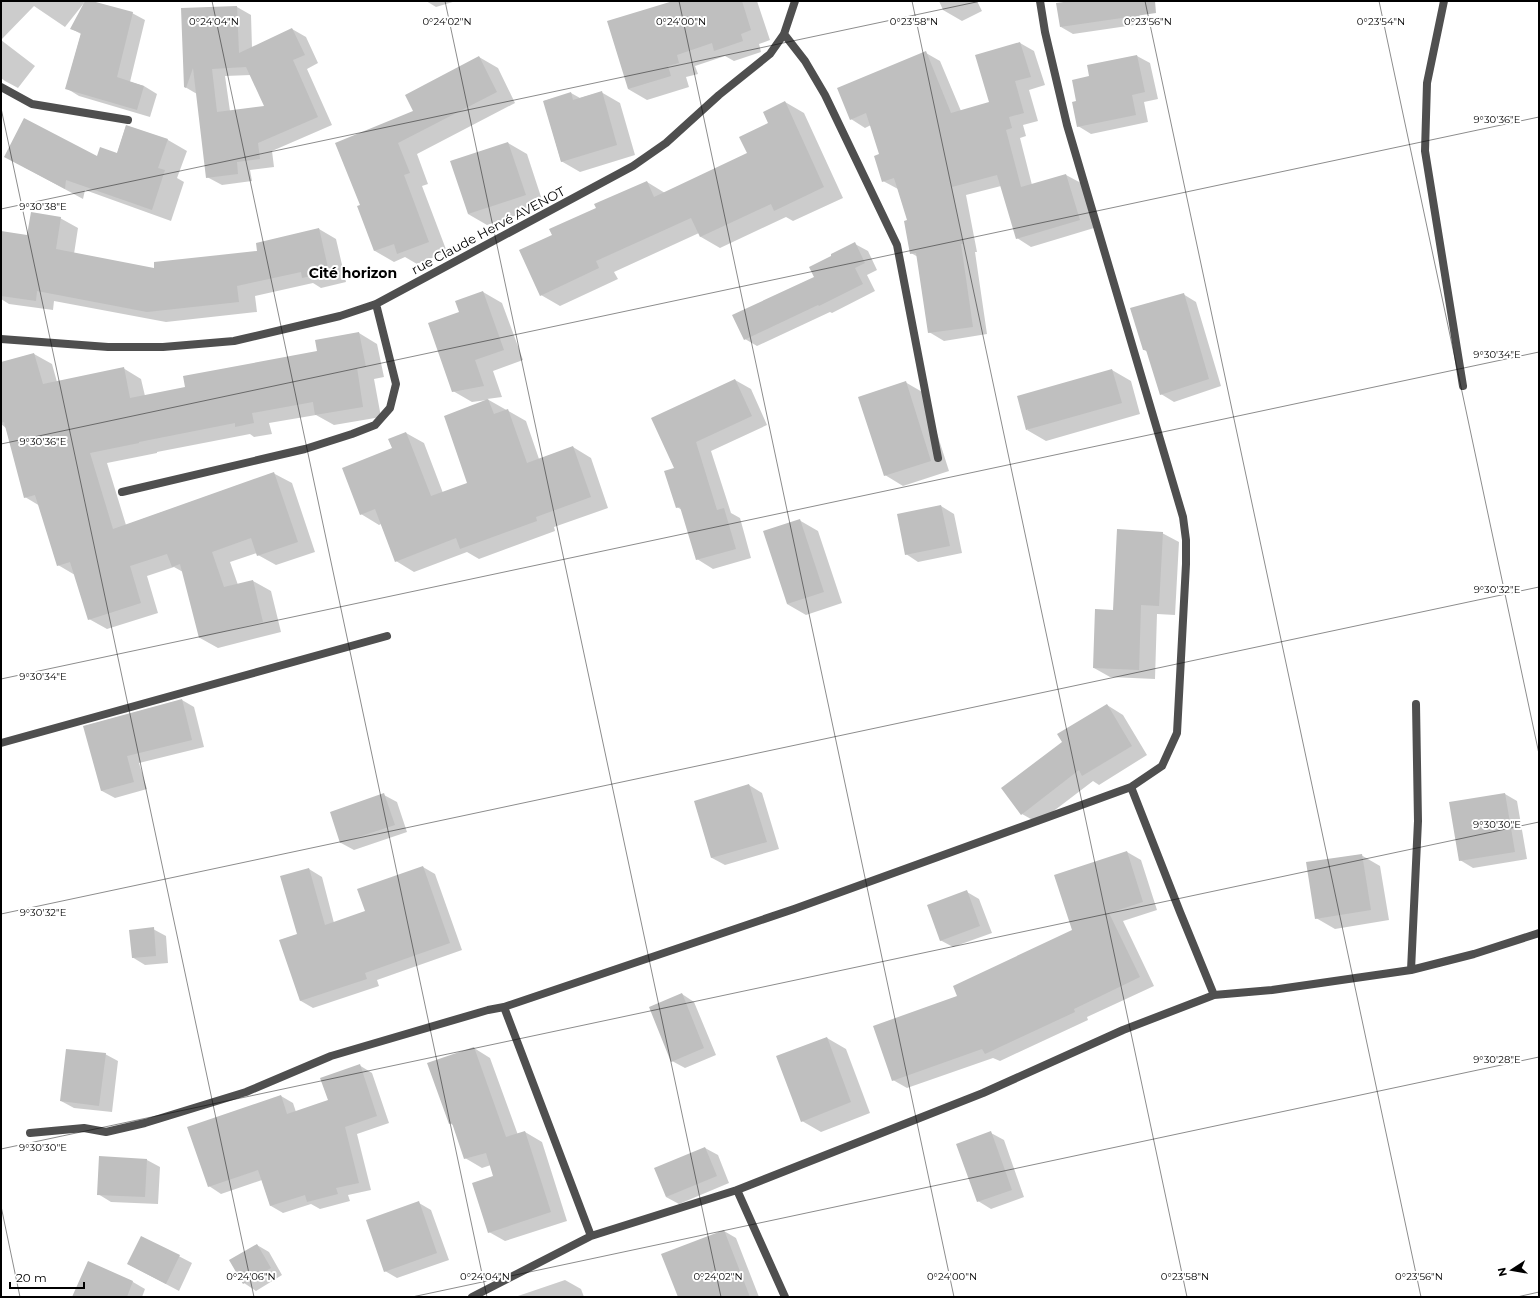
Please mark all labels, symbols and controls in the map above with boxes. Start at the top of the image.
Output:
text: 0°24'04"N [189,15,239,28]
text: 0°24'02"N [422,15,472,28]
text: 0°24'00"N [656,15,706,28]
text: 0°23'58"N [890,15,938,28]
text: 0°23'56"N [1124,15,1172,28]
text: 0°23'54"N [1357,15,1405,28]
text: 9°30'36"E [1473,113,1521,126]
street label: rue Claude Hervé AVENOT [408,182,568,277]
text: 9°30'38"E [19,200,67,213]
district label: Cité horizon [309,264,397,282]
text: 9°30'34"E [1473,348,1521,361]
text: 9°30'36"E [19,435,67,448]
text: 9°30'32"E [1474,583,1521,596]
text: 9°30'34"E [19,670,67,683]
text: 9°30'30"E [1473,818,1521,831]
text: 9°30'32"E [20,906,67,919]
text: 9°30'28"E [1473,1053,1521,1066]
text: 9°30'30"E [19,1141,67,1154]
north arrow [1492,1250,1532,1290]
scale bar [10,1264,84,1290]
text: N [1494,1266,1510,1278]
text: 20 m [16,1270,47,1285]
text: 0°24'06"N [226,1270,276,1283]
text: 0°24'04"N [460,1270,510,1283]
text: 0°24'02"N [693,1270,743,1283]
text: 0°24'00"N [927,1270,977,1283]
text: 0°23'58"N [1161,1270,1209,1283]
text: 0°23'56"N [1395,1270,1443,1283]

